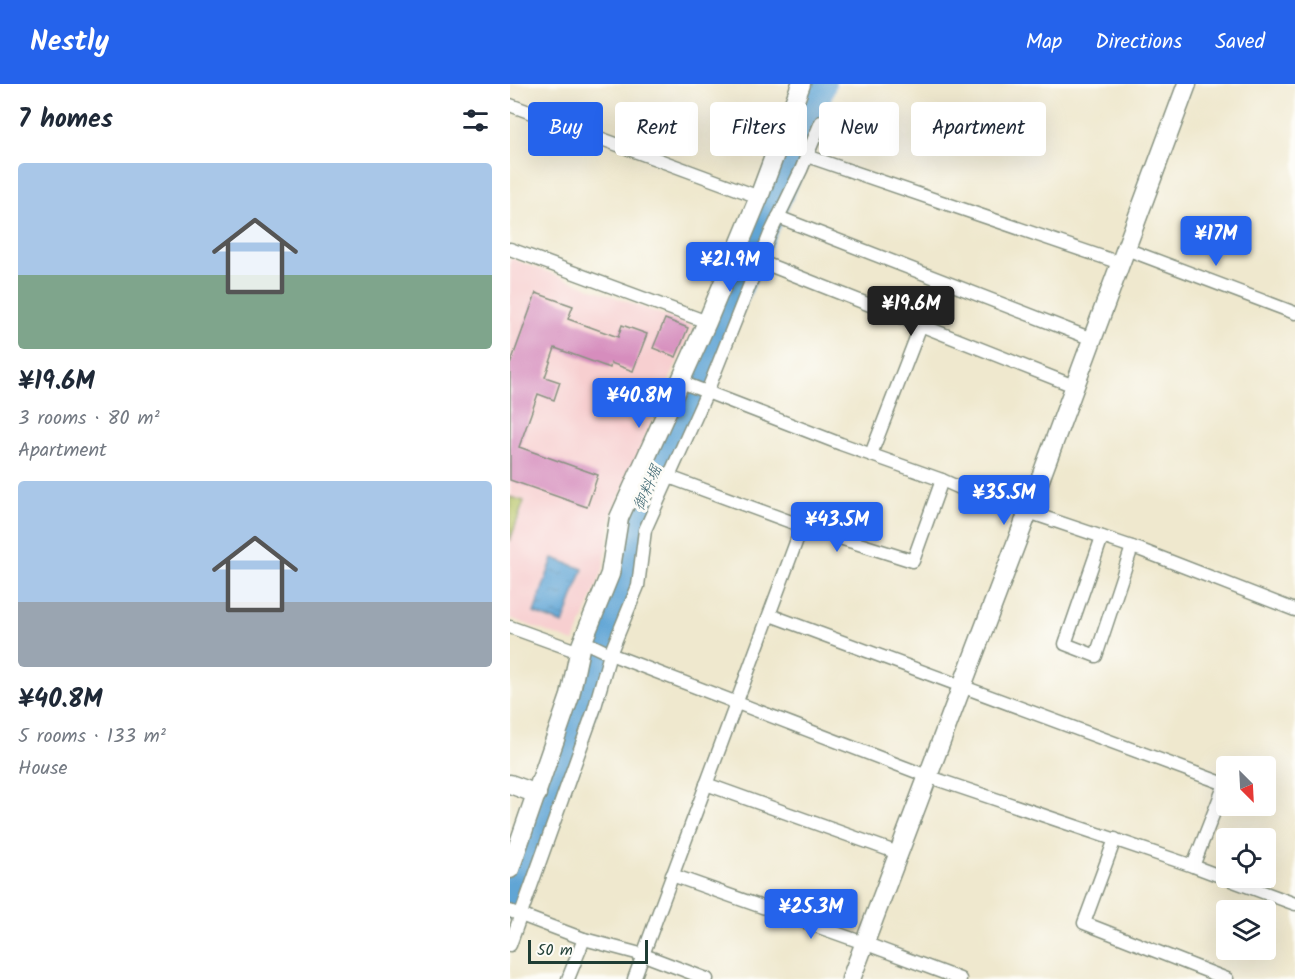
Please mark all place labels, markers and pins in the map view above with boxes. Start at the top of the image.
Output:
pin: ¥17M [1180,216,1252,267]
pin: ¥21.9M [681,242,779,293]
pin: ¥19.6M [862,286,960,337]
pin: ¥40.8M [590,378,688,429]
pin: ¥35.5M [955,475,1053,526]
pin: ¥43.5M [788,502,886,553]
pin: ¥25.3M [762,889,860,940]

